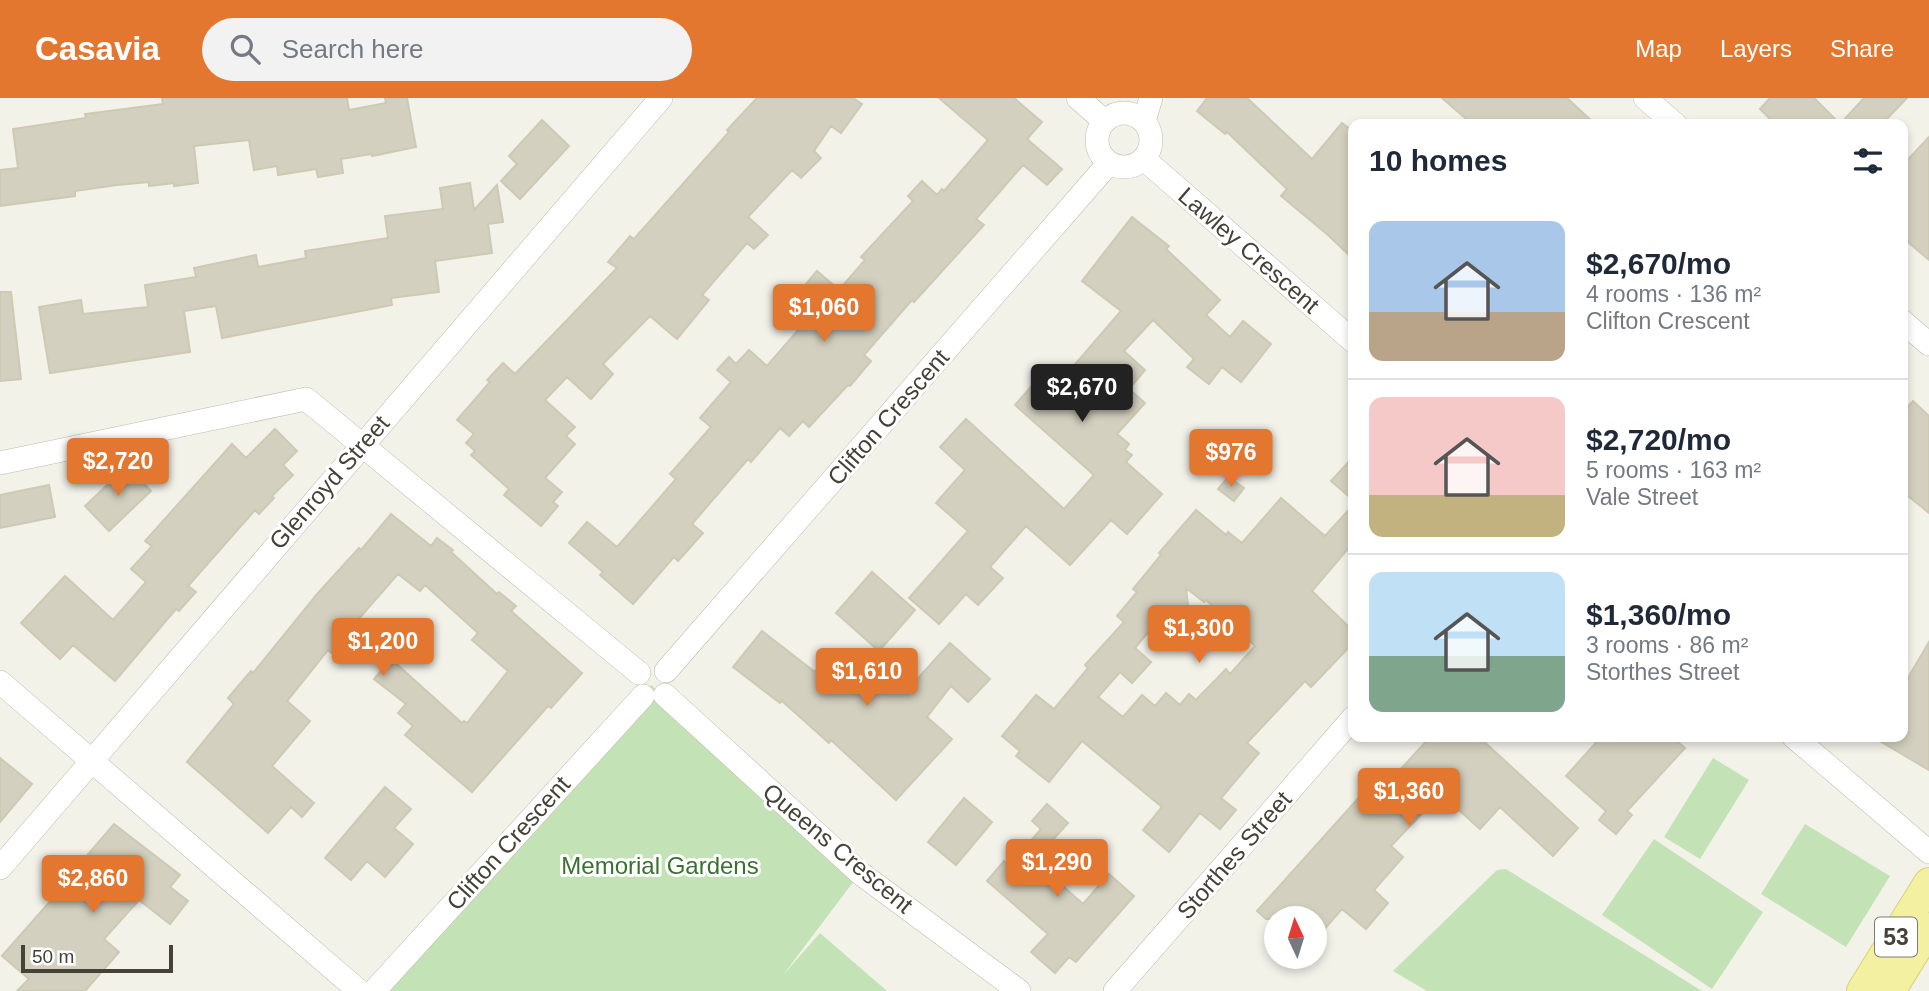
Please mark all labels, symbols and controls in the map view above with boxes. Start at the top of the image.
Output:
search box [202,18,692,81]
text: Casavia [35,30,160,67]
icon: search [226,30,264,68]
text: Search here [282,34,423,64]
text: Map [1635,35,1682,62]
text: Layers [1720,35,1792,62]
text: Share [1830,35,1894,62]
icon: filters [1849,142,1887,180]
text: 10 homes [1369,144,1507,177]
street label: Lawley Crescent [1173,182,1325,319]
text: $2,670/mo [1586,247,1731,280]
icon: home [1425,249,1509,333]
text: 4 rooms · 136 m² [1586,281,1761,307]
pin: $1,060 [767,285,881,344]
text: $1,060 [789,294,859,320]
text: Clifton Crescent [1586,308,1750,334]
street label: Clifton Crescent [822,343,954,490]
pin: $2,670 [1025,364,1139,424]
text: $2,670 [1047,374,1117,400]
street label: Glenroyd Street [264,409,395,554]
text: $2,720/mo [1586,423,1731,456]
icon: home [1425,425,1509,509]
pin: $976 [1190,430,1272,489]
pin: $2,720 [61,438,175,498]
text: $976 [1205,439,1257,465]
text: $2,720 [83,448,153,474]
text: 5 rooms · 163 m² [1586,457,1761,483]
text: Vale Street [1586,484,1698,510]
text: $1,360/mo [1586,598,1731,631]
icon: home [1425,600,1509,684]
pin: $1,300 [1142,606,1256,665]
text: $1,300 [1164,615,1234,641]
pin: $1,200 [326,618,440,678]
text: $1,200 [348,628,418,654]
text: 3 rooms · 86 m² [1586,632,1748,658]
pin: $1,610 [810,648,924,708]
text: $1,610 [832,658,902,684]
text: Storthes Street [1586,659,1739,685]
pin: $1,360 [1352,768,1466,828]
street label: Clifton Crescent [441,770,575,915]
street label: Queens Crescent [758,778,918,919]
text: $1,360 [1374,778,1444,804]
street label: Storthes Street [1171,785,1297,924]
pin: $1,290 [1000,840,1114,899]
text: $1,290 [1022,849,1092,875]
park label: Memorial Gardens [561,852,759,879]
pin: $2,860 [36,856,150,915]
text: $2,860 [58,865,128,891]
north arrow [1264,906,1326,970]
map controls [1264,906,1327,969]
road number: 53 [1875,918,1917,957]
scale bar [21,942,173,974]
text: 50 m [32,946,74,967]

